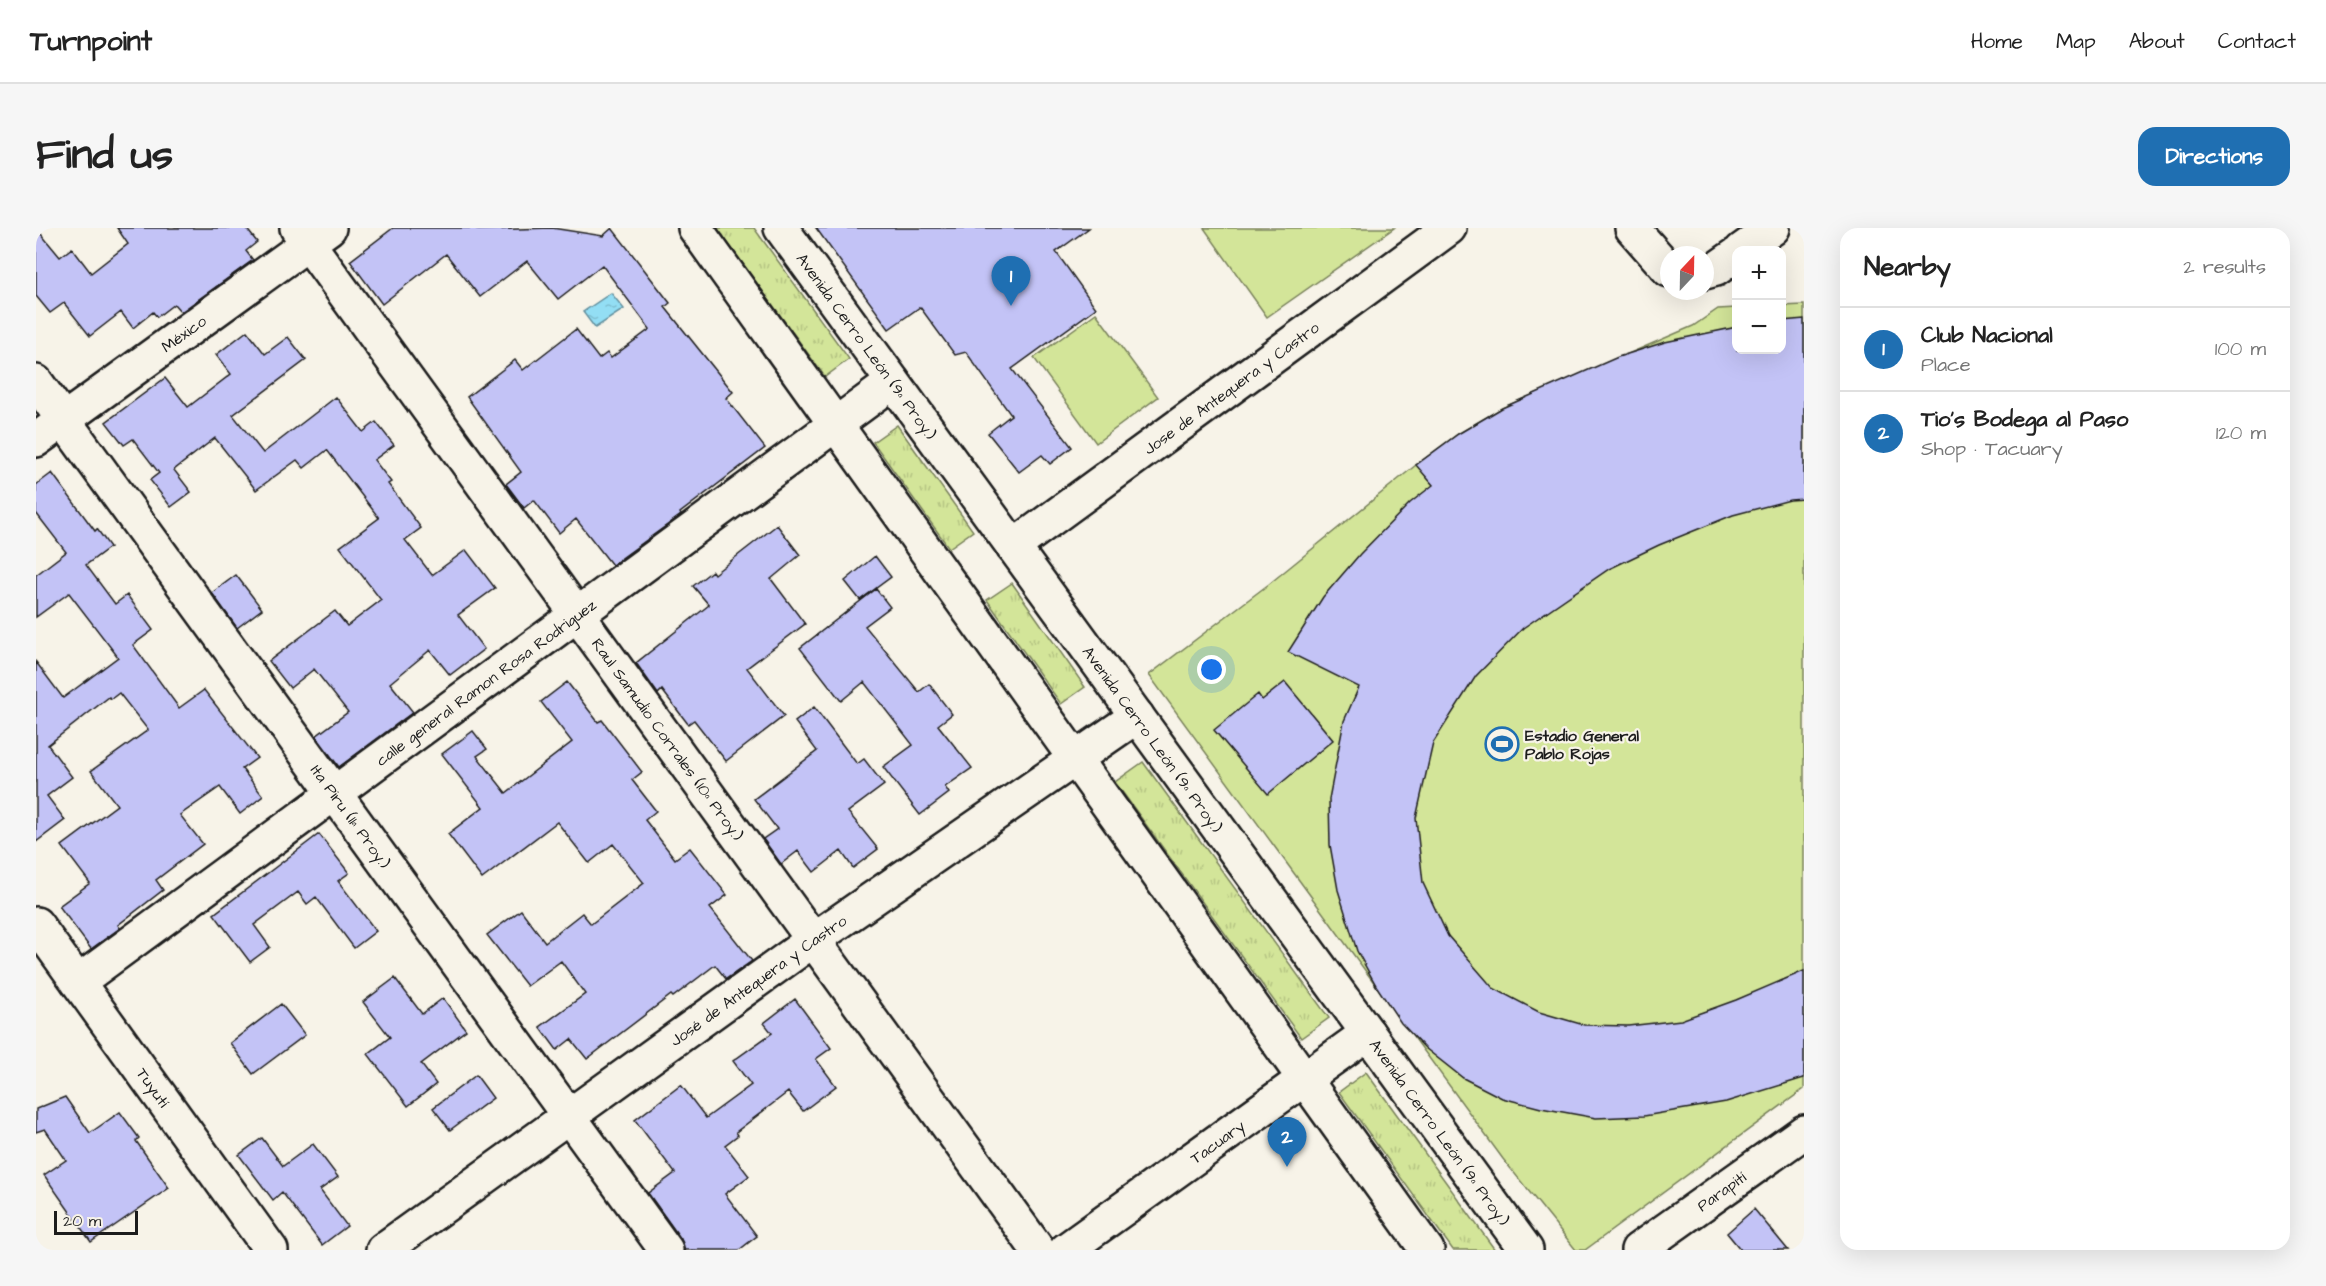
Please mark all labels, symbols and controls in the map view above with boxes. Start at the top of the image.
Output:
text: Turnpoint [30,22,152,61]
text: Home [1971,27,2023,56]
text: Map [2056,27,2096,56]
text: About [2129,27,2185,56]
text: Contact [2218,27,2296,56]
text: Find us [36,127,173,185]
button: Directions [2138,127,2290,186]
north arrow [1660,246,1714,300]
map controls [1732,246,1786,354]
button: + [1732,246,1786,300]
street label: Avenida Cerro León (9ª Proy.) [790,249,942,445]
text: Nearby [1864,249,1951,285]
text: 2 results [2183,253,2266,281]
pin: 1 [992,256,1030,306]
button: − [1732,300,1786,354]
street label: México [157,310,211,358]
street label: Jose de Antequera y Castro [1139,317,1324,460]
text: Club Nacional [1921,320,2053,351]
text: 1 [1882,335,1885,363]
text: 100 m [2215,335,2266,363]
text: Place [1921,351,1971,379]
text: Tio's Bodega al Paso [1921,404,2128,435]
text: 2 [1878,419,1889,447]
text: 120 m [2216,419,2266,447]
text: Shop · Tacuary [1921,435,2063,463]
street label: calle general Ramon Rosa Rodriguez [371,594,601,771]
street label: Raul Samudio Corrales (10ª Proy.) [585,634,748,846]
street label: Avenida Cerro León (9ª Proy.) [1076,642,1228,838]
your location [1197,655,1226,684]
place label: Estadio General Pablo Rojas [1525,725,1640,765]
sports icon: Estadio General Pablo Rojas [1484,726,1520,762]
street label: Ita Piru (11ª Proy.) [304,760,396,874]
street label: José de Antequera y Castro [666,910,851,1052]
street label: Avenida Cerro León (9ª Proy.) [1363,1035,1515,1231]
street label: Tuyutí [131,1063,175,1112]
street label: Tacuary [1186,1115,1250,1169]
pin: 2 [1268,1118,1306,1167]
street label: Parapití [1693,1166,1751,1217]
scale bar [54,1208,138,1236]
text: 20 m [63,1210,101,1232]

